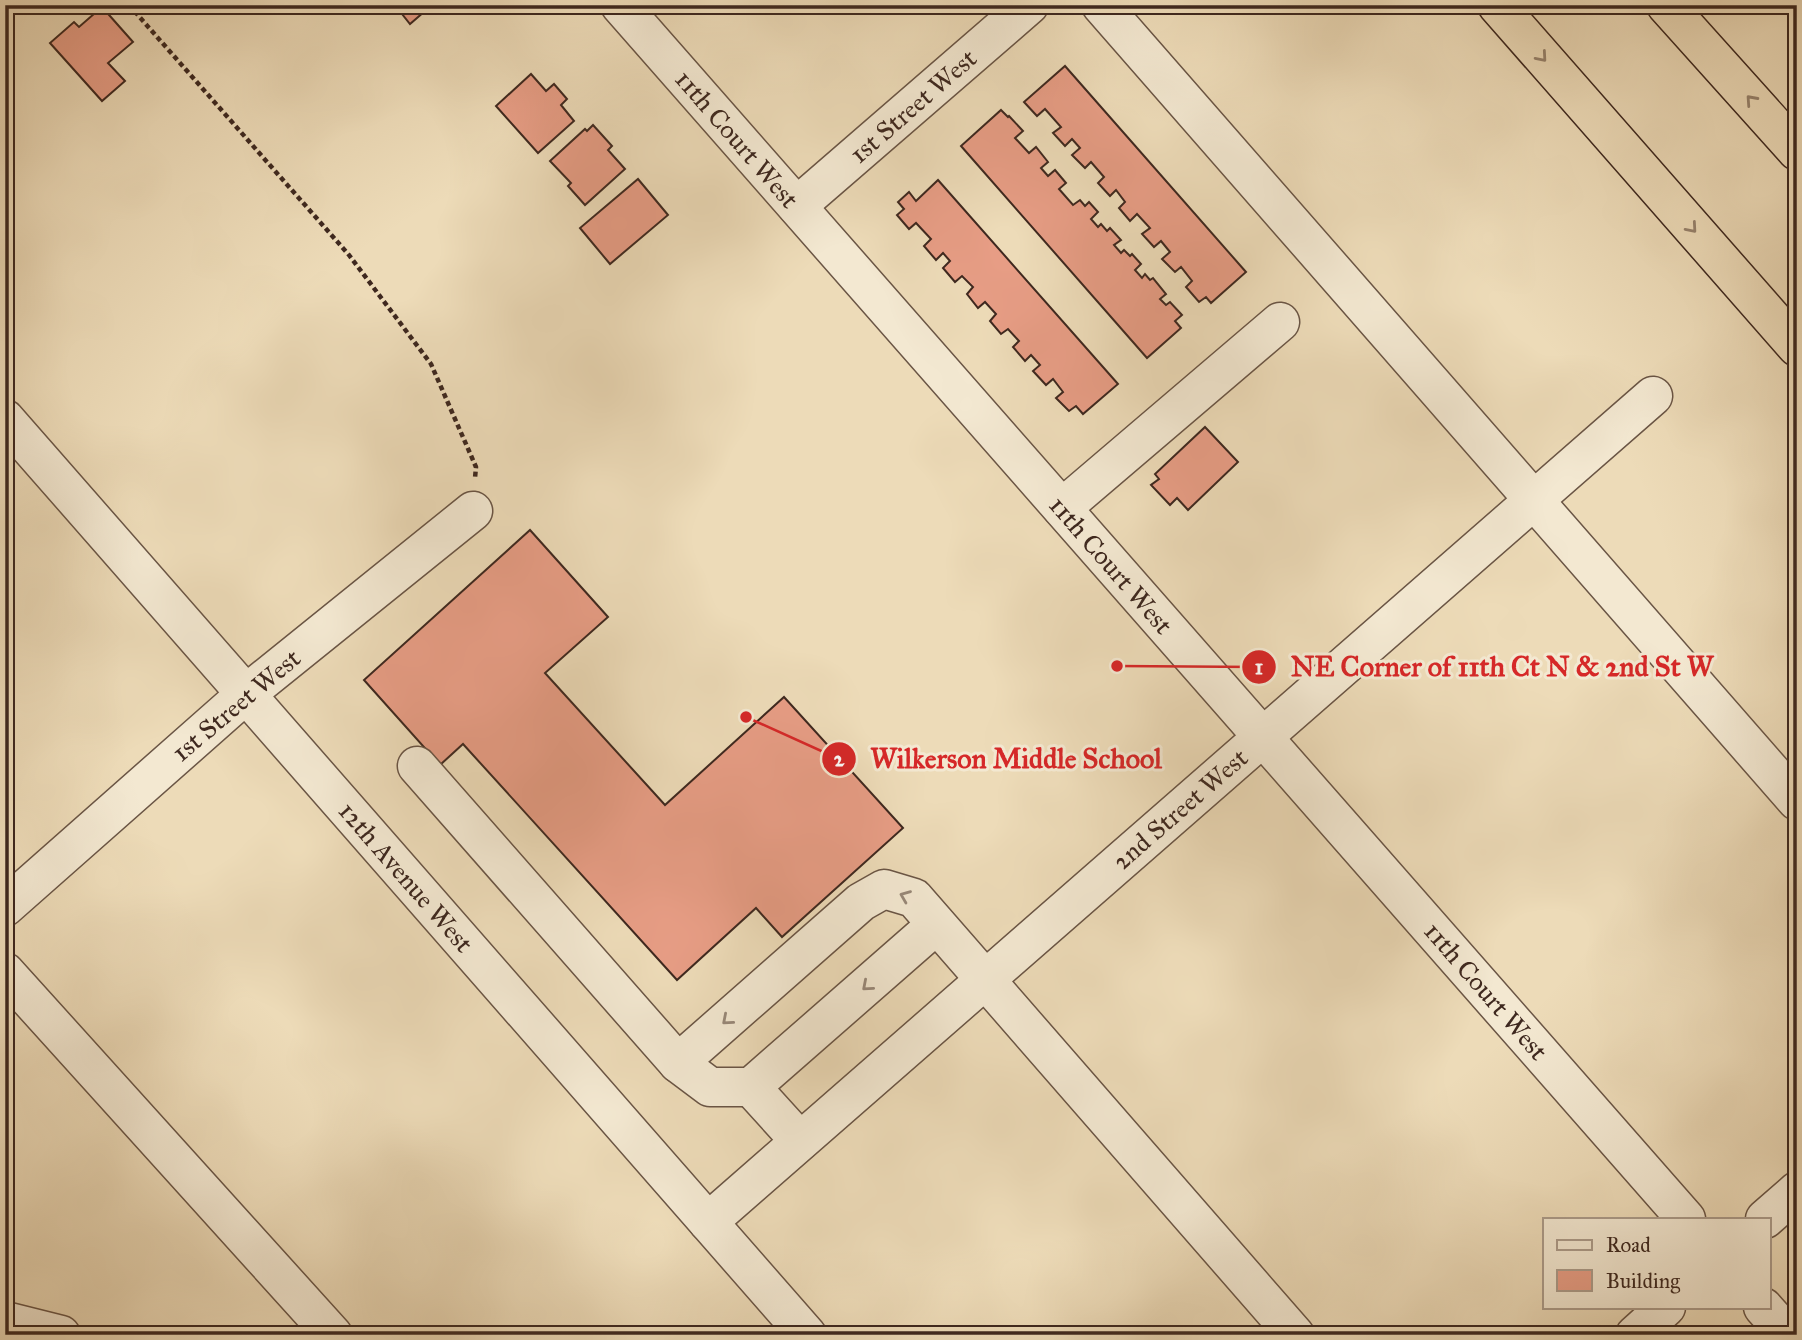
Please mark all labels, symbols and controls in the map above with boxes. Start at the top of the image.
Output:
street label: 1st Street West [843,42,983,170]
one-way arrow [1534,48,1546,61]
street label: 11th Court West [668,63,806,215]
one-way arrow [1747,96,1759,109]
one-way arrow [1684,219,1696,232]
street label: 11th Court West [1042,489,1180,641]
street label: 1st Street West [165,642,307,768]
callout: NE Corner of 11th Ct N & 2nd St W [1242,642,1727,691]
text: NE Corner of 11th Ct N & 2nd St W [1291,649,1715,684]
text: 1 [1255,654,1263,680]
callout: Wilkerson Middle School [821,734,1176,783]
text: Wilkerson Middle School [870,741,1162,776]
street label: 2nd Street West [1106,742,1254,876]
text: 2 [834,746,845,772]
street label: 12th Avenue West [332,795,480,959]
one-way arrow [900,891,912,905]
street label: 11th Court West [1417,915,1555,1067]
one-way arrow [862,978,875,990]
one-way arrow [722,1012,735,1024]
legend [1543,1218,1770,1308]
text: Road [1606,1232,1651,1258]
text: Building [1606,1268,1680,1294]

